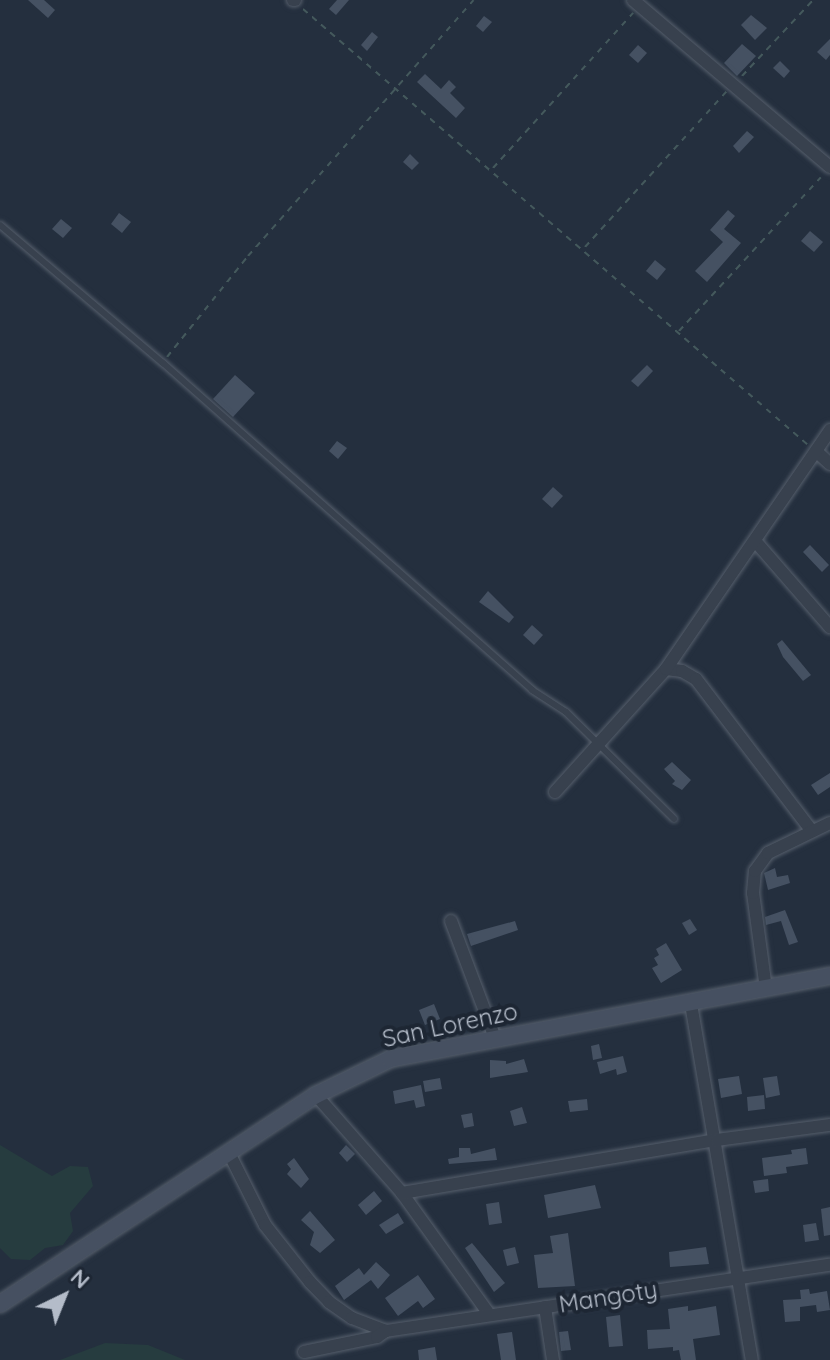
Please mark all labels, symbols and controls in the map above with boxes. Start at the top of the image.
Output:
street label: San Lorenzo [380,997,520,1053]
north arrow [24,1256,104,1336]
text: N [65,1263,96,1294]
street label: Mangoty [557,1275,659,1319]

